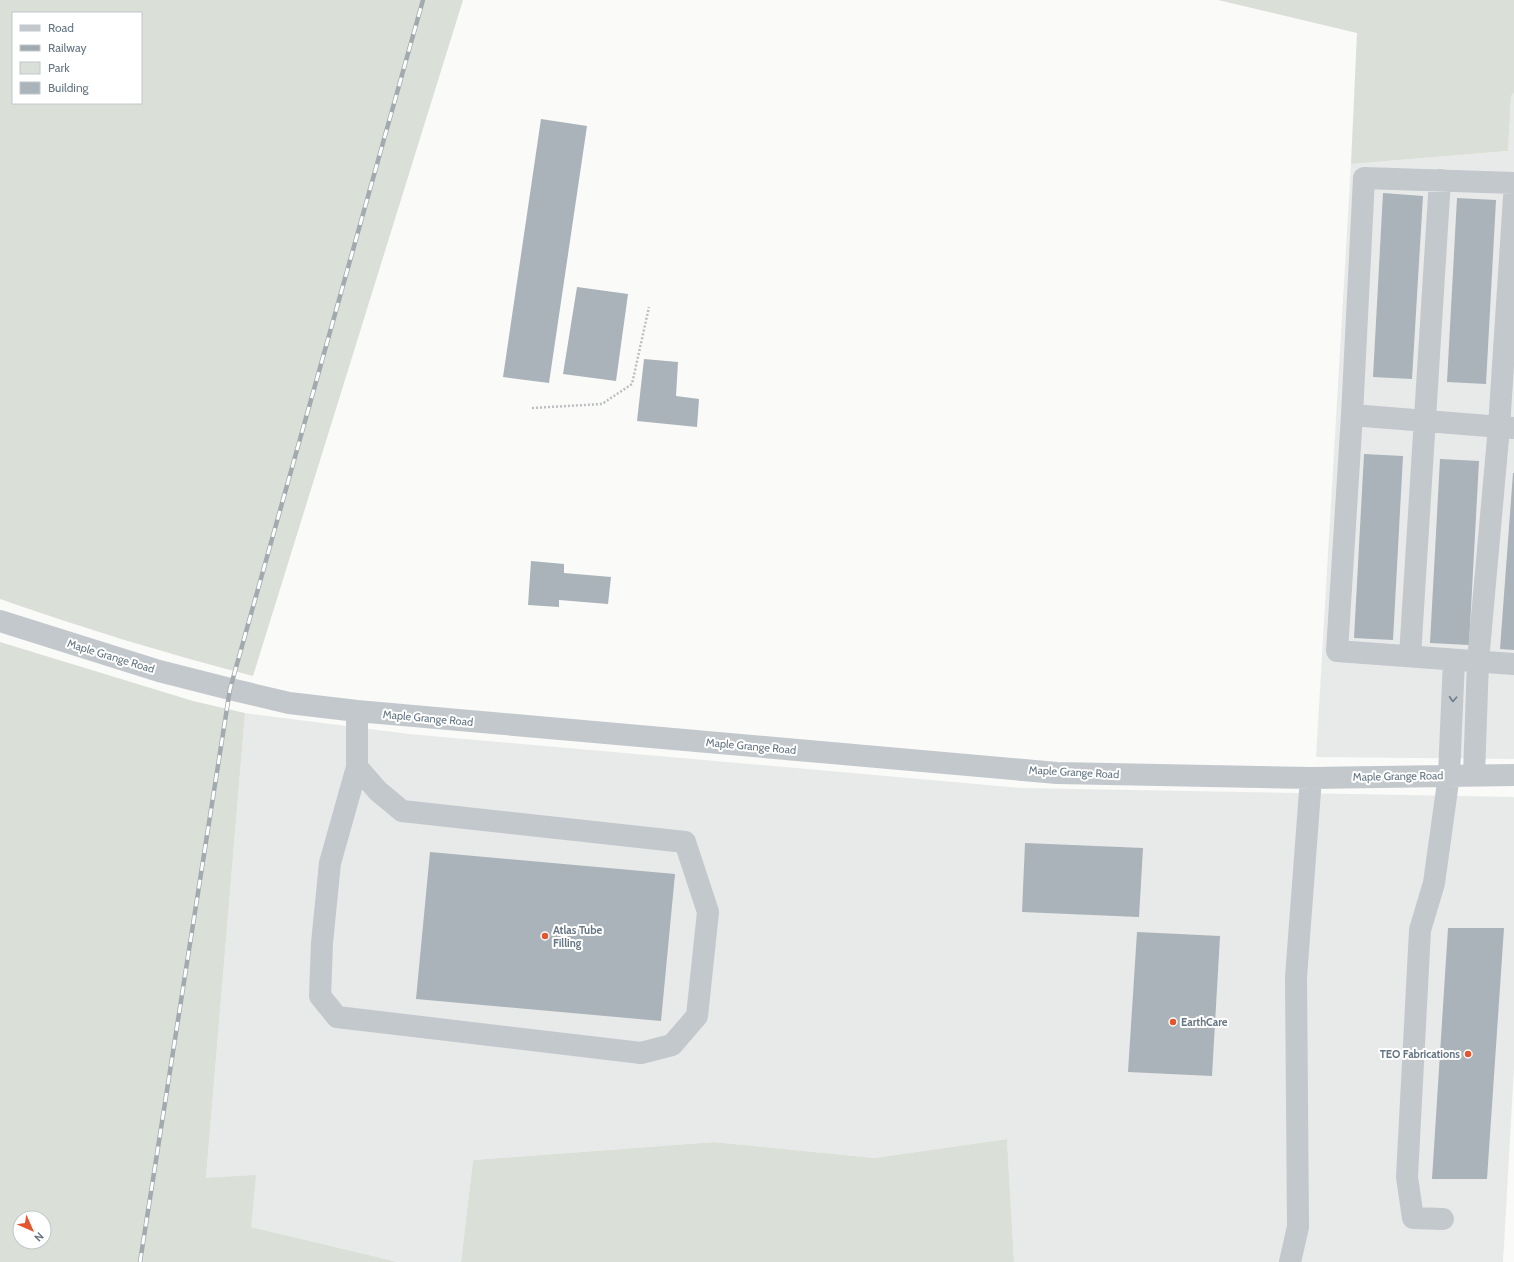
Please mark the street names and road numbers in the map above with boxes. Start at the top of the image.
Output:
street label: Maple Grange Road [66,636,156,676]
street label: Maple Grange Road [382,707,474,729]
street label: Maple Grange Road [705,735,797,757]
street label: Maple Grange Road [1028,763,1120,781]
street label: Maple Grange Road [1353,768,1443,784]

